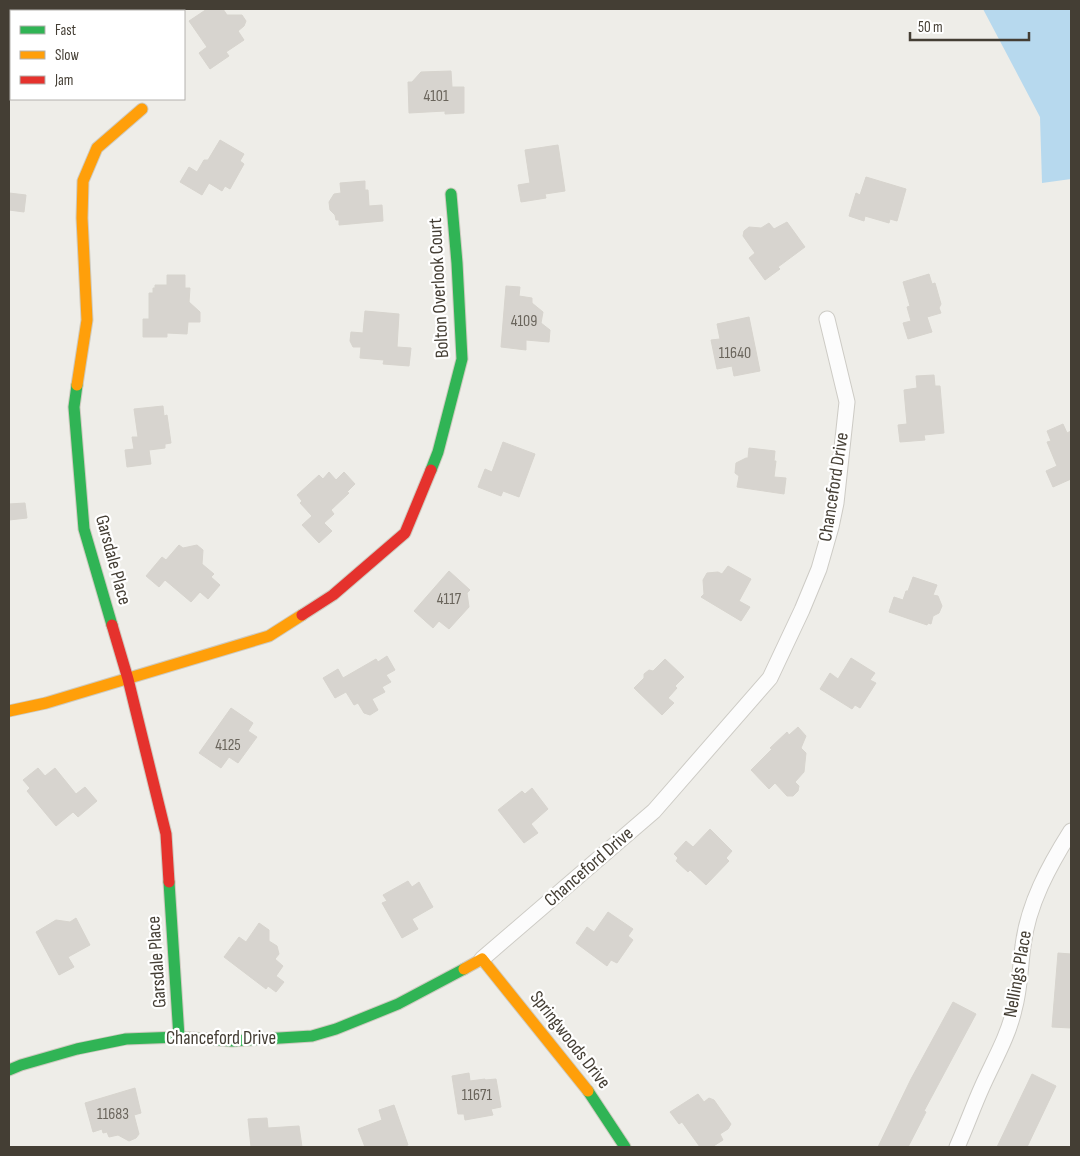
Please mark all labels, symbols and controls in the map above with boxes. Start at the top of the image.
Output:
legend [10,10,185,100]
scale bar [910,10,1029,42]
text: 50 m [918,18,943,37]
text: Fast [55,21,77,40]
text: Slow [55,46,79,65]
text: Jam [54,71,73,90]
house number: 4101 [423,87,449,106]
street label: Bolton Overlook Court [424,217,454,359]
house number: 4109 [511,312,537,331]
house number: 11640 [719,344,751,363]
street label: Chanceford Drive [814,431,854,543]
street label: Garsdale Place [90,513,136,607]
house number: 4117 [437,590,462,609]
house number: 4125 [215,736,241,755]
street label: Chanceford Drive [540,822,638,912]
street label: Garsdale Place [142,915,172,1009]
street label: Nellings Place [999,929,1037,1019]
street label: Springwoods Drive [525,986,615,1094]
street label: Chanceford Drive [166,1027,276,1050]
house number: 11671 [462,1086,493,1105]
house number: 11683 [97,1105,129,1124]

